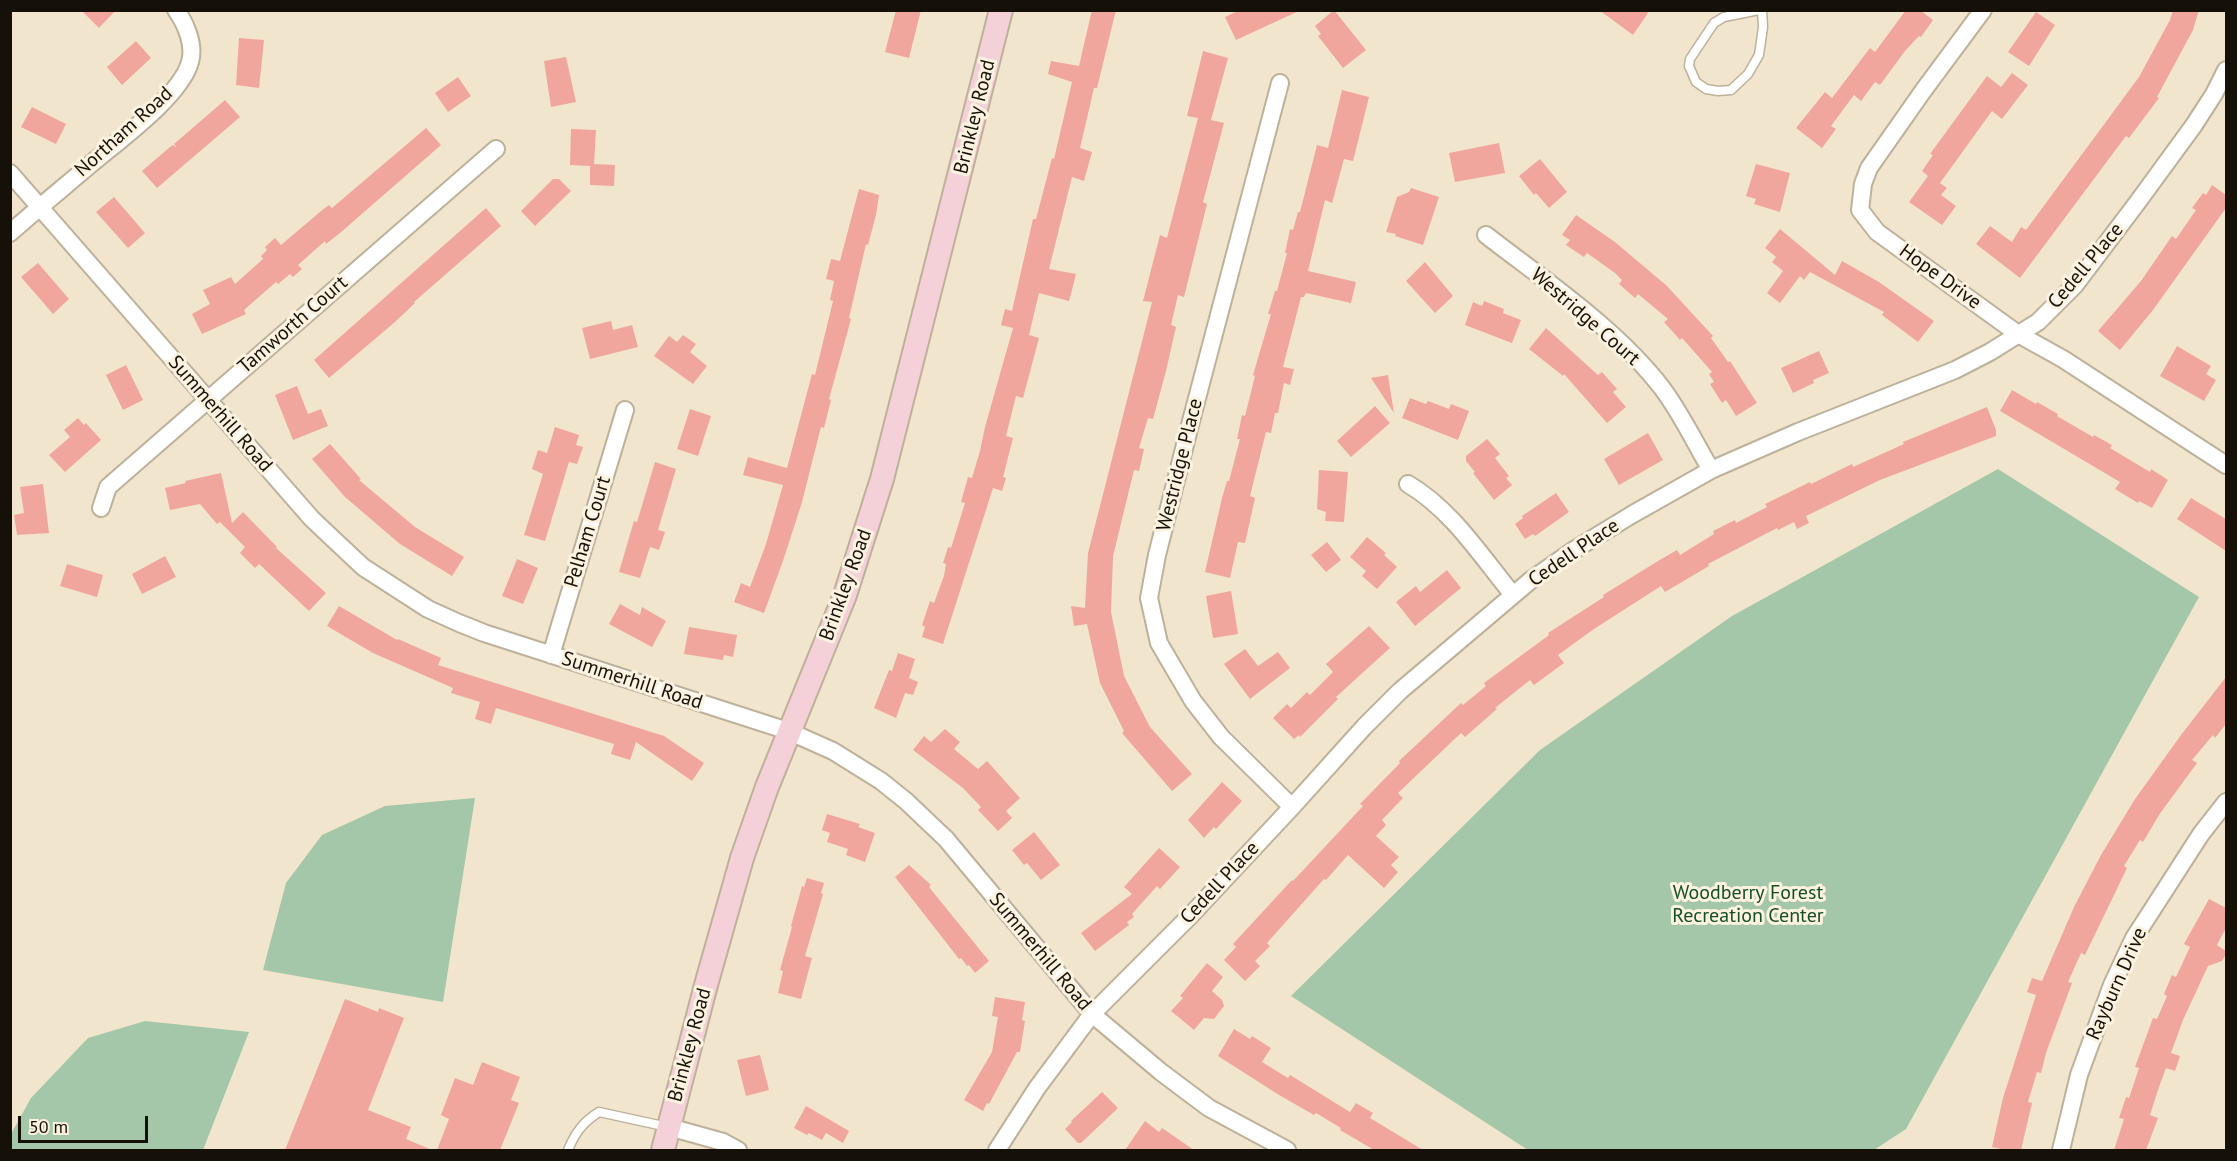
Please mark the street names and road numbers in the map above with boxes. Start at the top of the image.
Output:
street label: Brinkley Road [949,57,1001,177]
street label: Northam Road [70,82,178,182]
street label: Cedell Place [2043,218,2129,314]
street label: Hope Drive [1894,239,1986,315]
street label: Westridge Court [1526,263,1644,371]
street label: Tamworth Court [233,271,353,379]
street label: Summerhill Road [163,351,277,477]
street label: Westridge Place [1152,396,1208,534]
street label: Pelham Court [560,473,616,591]
street label: Cedell Place [1524,514,1624,592]
street label: Brinkley Road [815,526,877,644]
street label: Summerhill Road [559,647,705,715]
street label: Cedell Place [1176,837,1264,929]
street label: Summerhill Road [984,888,1096,1016]
street label: Rayburn Drive [2082,924,2152,1044]
street label: Brinkley Road [663,985,717,1105]

